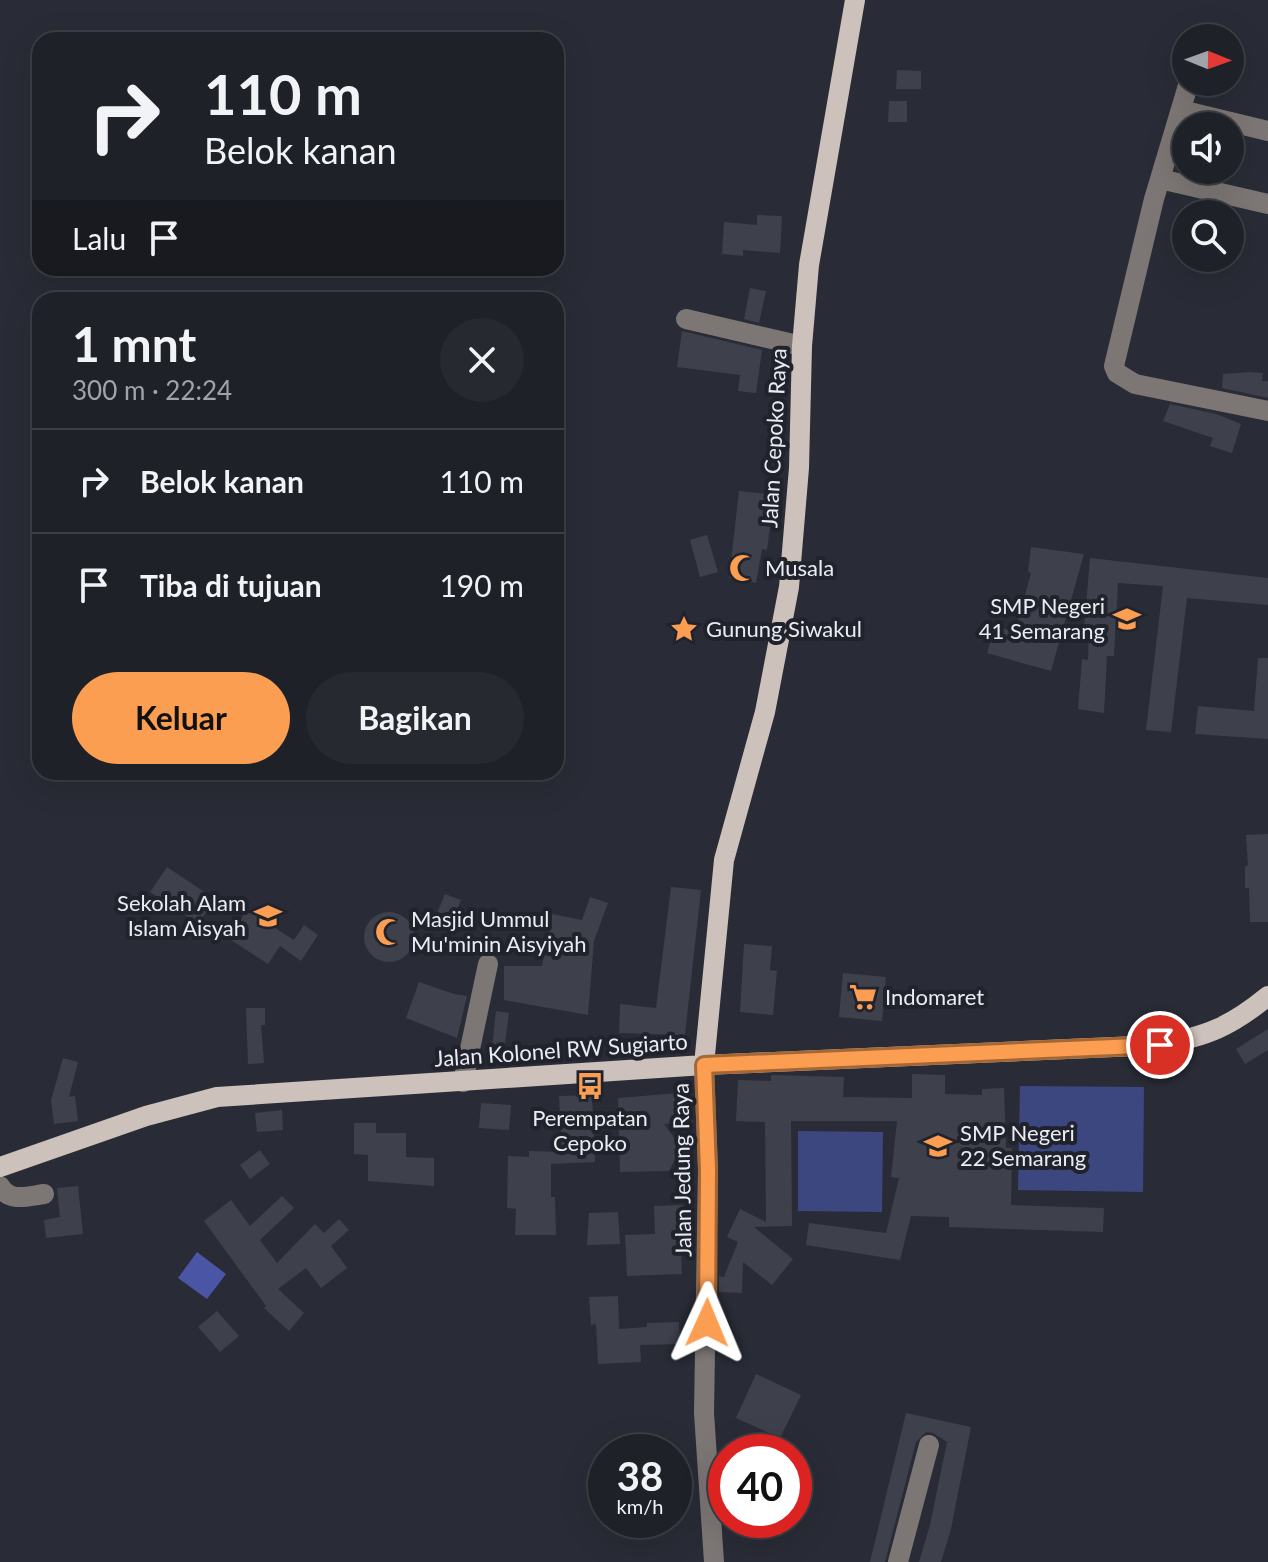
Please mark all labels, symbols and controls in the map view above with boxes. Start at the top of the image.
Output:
north arrow [1172,24,1244,96]
map controls [1172,24,1244,272]
text: 110 m [204,60,362,127]
icon: right [72,64,176,168]
button: sound [1172,112,1244,184]
text: Belok kanan [204,128,397,172]
button: search [1172,200,1244,272]
icon: arrive [142,216,186,260]
text: Lalu [72,220,126,256]
text: 1 mnt [72,315,196,372]
button: close [440,318,524,402]
street label: Jalan Cepoko Raya [755,348,792,528]
text: 300 m · 22:24 [72,374,232,406]
icon: right [72,459,116,503]
text: Belok kanan [140,463,304,499]
text: 110 m [439,463,524,499]
mosque icon: Musala [728,553,758,583]
place label: Musala [765,554,834,581]
icon: arrive [72,563,116,607]
text: Tiba di tujuan [140,567,322,603]
text: 190 m [439,567,524,603]
place label: SMP Negeri 41 Semarang [979,592,1105,644]
school or university icon: SMP Negeri 41 Semarang [1112,604,1142,634]
place icon: Gunung Siwakul [669,614,699,644]
place label: Gunung Siwakul [706,615,862,642]
button: Keluar [72,672,290,764]
button: Bagikan [306,672,524,764]
place label: Sekolah Alam Islam Aisyah [117,889,246,941]
school or university icon: Sekolah Alam Islam Aisyah [253,901,283,931]
place label: Masjid Ummul Mu'minin Aisyiyah [411,905,587,957]
mosque icon: Masjid Ummul Mu'minin Aisyiyah [374,917,404,947]
supermarket icon: Indomaret [848,982,878,1012]
place label: Indomaret [885,983,984,1010]
pin [1126,1011,1194,1079]
icon: arrive [1138,1023,1182,1067]
street label: Jalan Kolonel RW Sugiarto [433,1027,689,1072]
bus stop icon: Perempatan Cepoko [575,1071,605,1101]
street label: Jalan Jedung Raya [666,1083,697,1257]
place label: Perempatan Cepoko [532,1104,648,1156]
place label: SMP Negeri 22 Semarang [960,1119,1086,1171]
school or university icon: SMP Negeri 22 Semarang [923,1131,953,1161]
position arrow [665,1281,749,1365]
speed limit sign: 40 [708,1434,812,1538]
text: 38 [617,1452,663,1500]
text: km/h [617,1494,663,1518]

